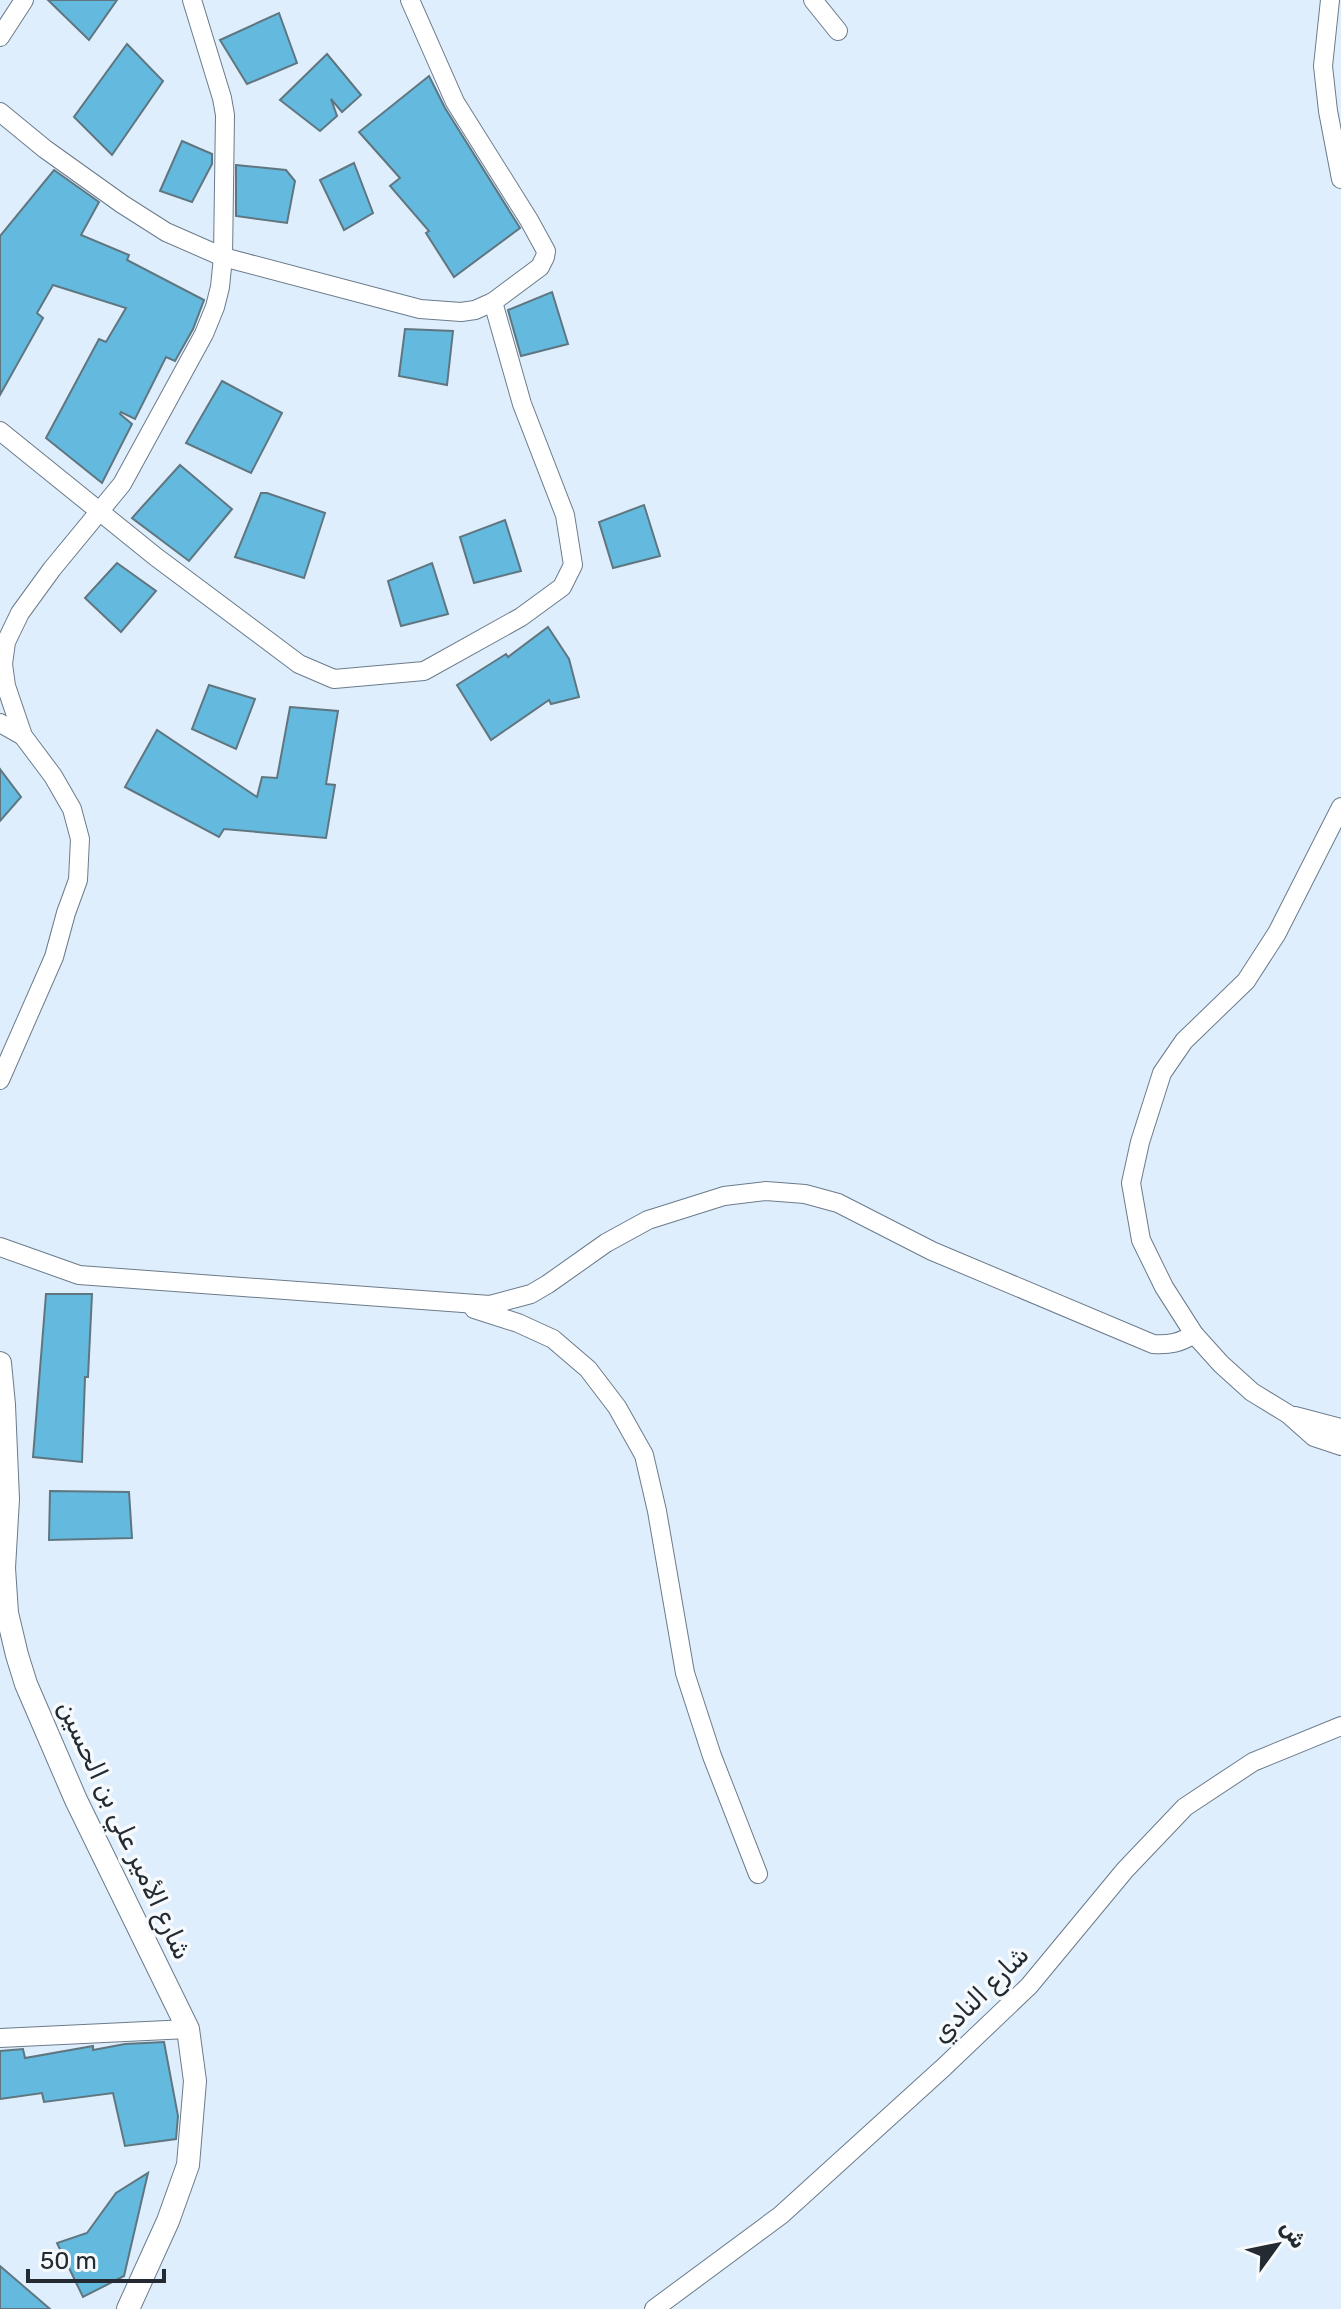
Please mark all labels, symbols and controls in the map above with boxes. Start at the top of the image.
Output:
street label: شارع الأمير علي بن الحسين [47,1696,198,1966]
street label: شارع النادي [925,1939,1037,2051]
north arrow [1237,2205,1317,2285]
text: ش [1274,2215,1312,2253]
scale bar [28,2233,164,2283]
text: 50 m [40,2247,97,2275]

